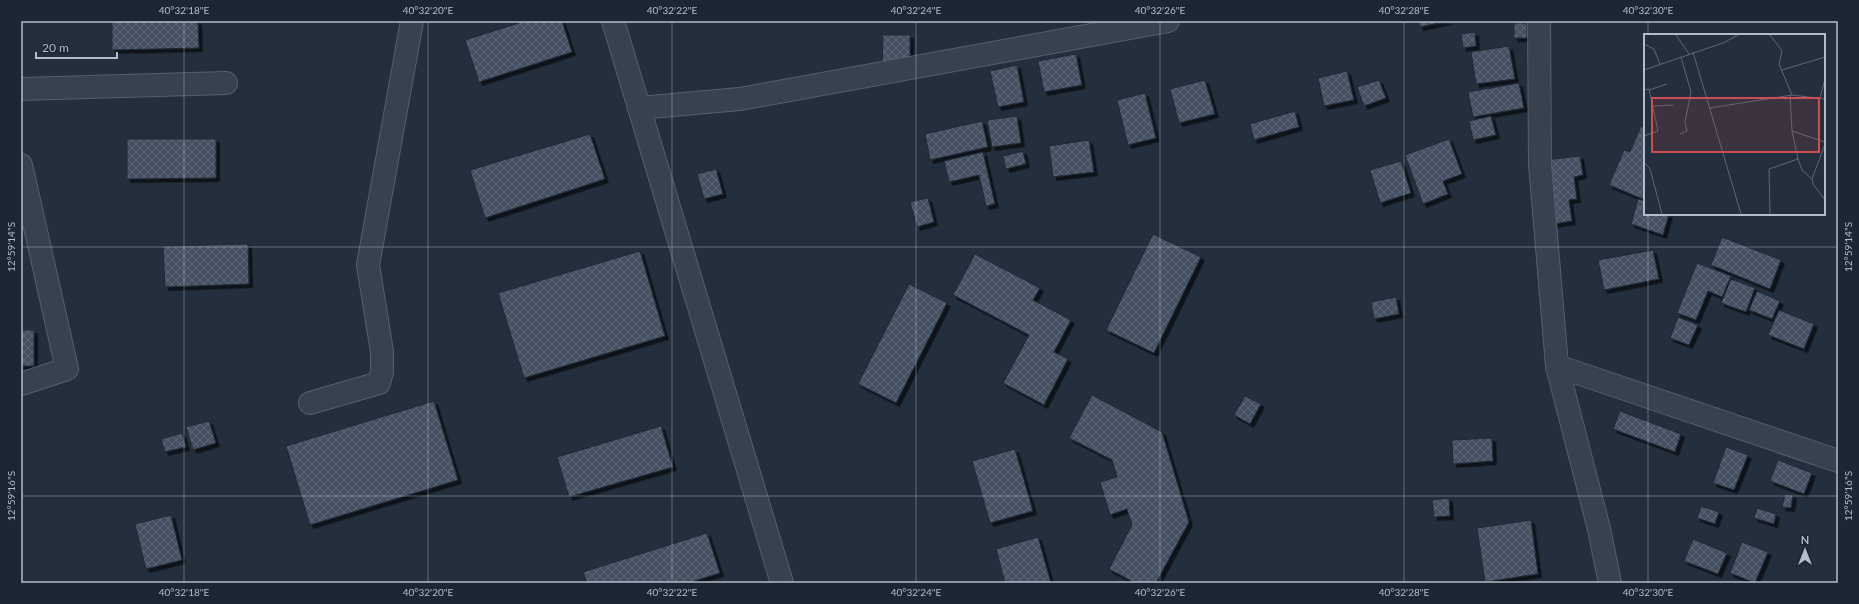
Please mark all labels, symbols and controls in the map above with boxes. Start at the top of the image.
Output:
text: 40°32'18"E [159,4,209,16]
text: 40°32'20"E [403,4,453,16]
text: 40°32'22"E [647,4,697,16]
text: 40°32'24"E [891,4,941,16]
text: 40°32'26"E [1135,4,1185,16]
text: 40°32'28"E [1379,4,1429,16]
text: 40°32'30"E [1623,4,1673,16]
scale bar [36,34,117,60]
inset map [1644,34,1825,215]
text: 20 m [42,40,69,55]
text: 12°59'14"S [5,222,17,272]
text: 12°59'14"S [1842,222,1854,272]
text: 12°59'16"S [5,471,17,521]
text: 12°59'16"S [1842,471,1854,521]
north arrow [1785,530,1825,570]
text: N [1801,533,1809,546]
text: 40°32'18"E [159,586,209,598]
text: 40°32'20"E [403,586,453,598]
text: 40°32'22"E [647,586,697,598]
text: 40°32'24"E [891,586,941,598]
text: 40°32'26"E [1135,586,1185,598]
text: 40°32'28"E [1379,586,1429,598]
text: 40°32'30"E [1623,586,1673,598]

